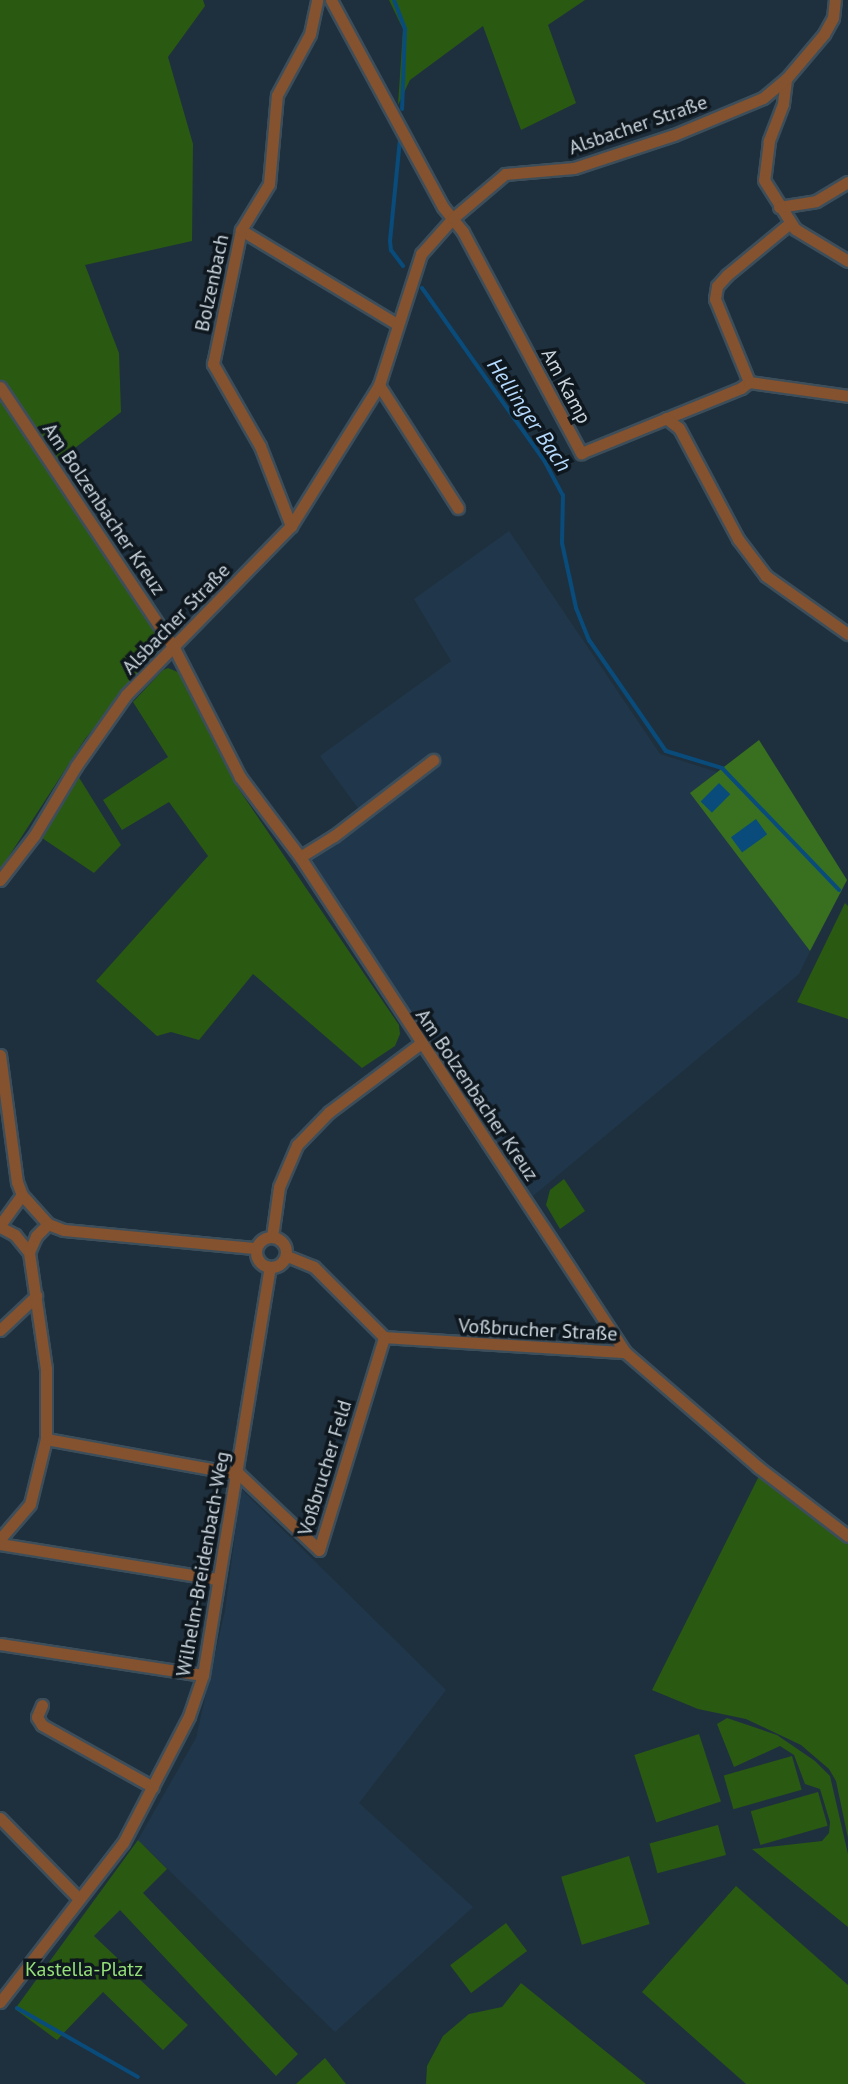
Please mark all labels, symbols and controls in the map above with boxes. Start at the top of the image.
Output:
street label: Alsbacher Straße [566,90,710,160]
street label: Bolzenbach [190,232,234,334]
street label: Am Kamp [536,344,596,428]
water label: Hellinger Bach [481,353,577,477]
street label: Am Bolzenbacher Kreuz [37,418,171,600]
street label: Alsbacher Straße [117,558,235,680]
street label: Am Bolzenbacher Kreuz [410,1004,544,1186]
street label: Voßbrucher Straße [458,1314,618,1346]
street label: Voßbrucher Feld [293,1397,357,1539]
street label: Wilhelm-Breidenbach-Weg [171,1450,235,1678]
park label: Kastella-Platz [25,1957,143,1981]

